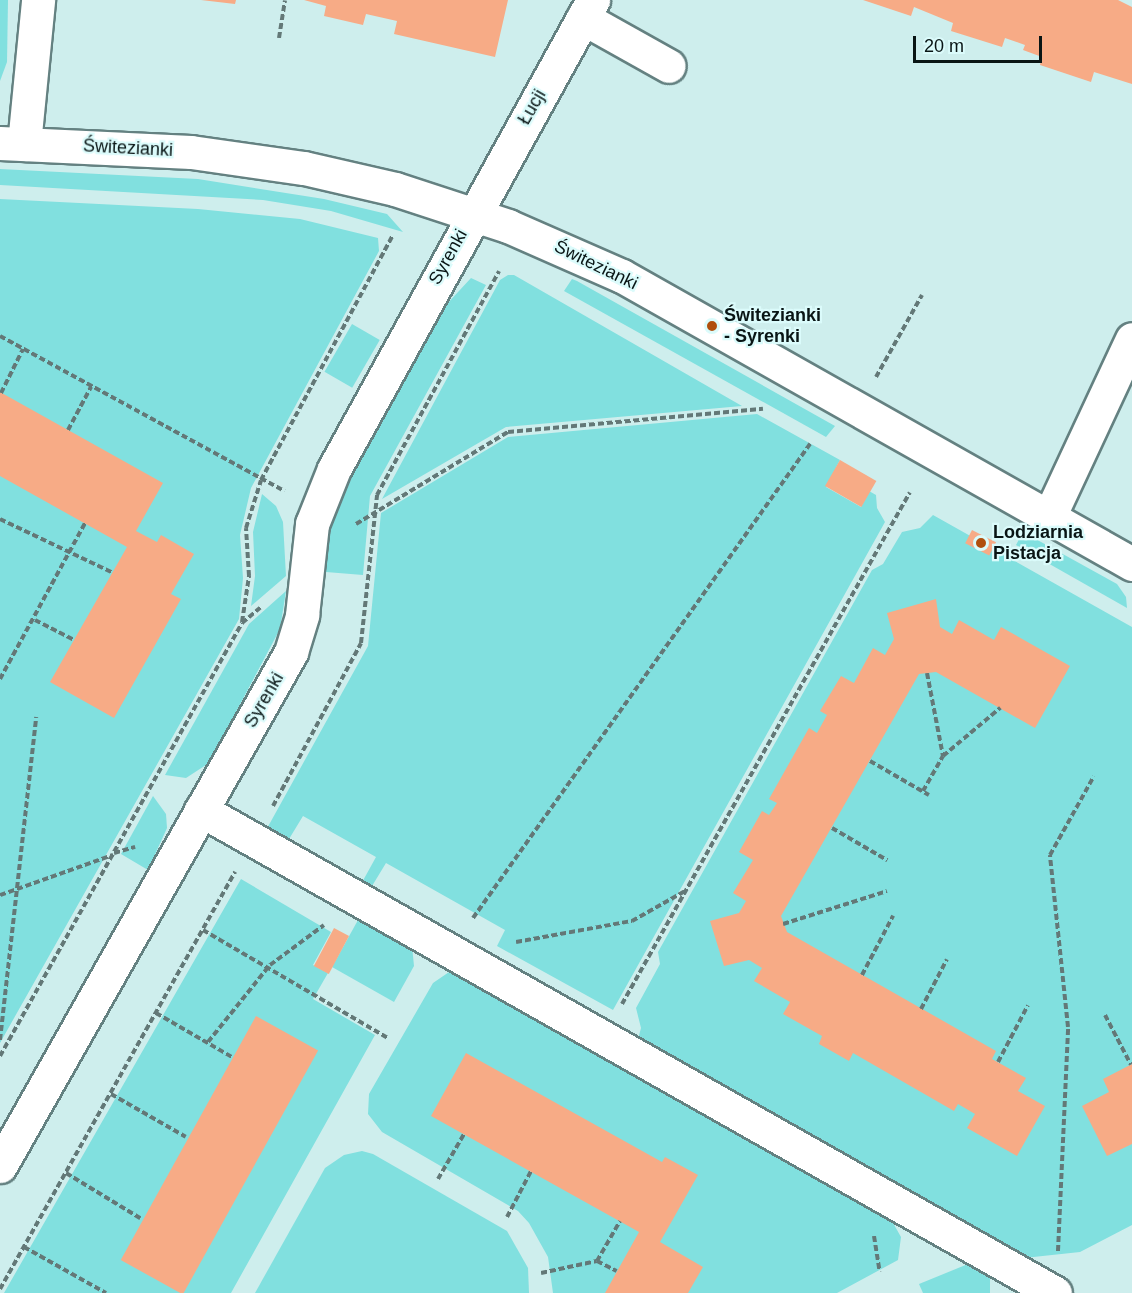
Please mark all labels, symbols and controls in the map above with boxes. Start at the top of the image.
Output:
scale bar [916,24,1045,62]
text: 20 m [924,36,964,56]
street label: Łucji [513,86,551,128]
street label: Świtezianki [82,135,174,161]
street label: Syrenki [424,226,472,288]
street label: Świtezianki [551,236,641,294]
place label: Świtezianki - Syrenki [724,305,821,348]
marker: Świtezianki - Syrenki [705,319,719,333]
place label: Lodziarnia Pistacja [993,522,1083,564]
marker: Lodziarnia Pistacja [974,536,988,550]
street label: Syrenki [240,669,288,731]

